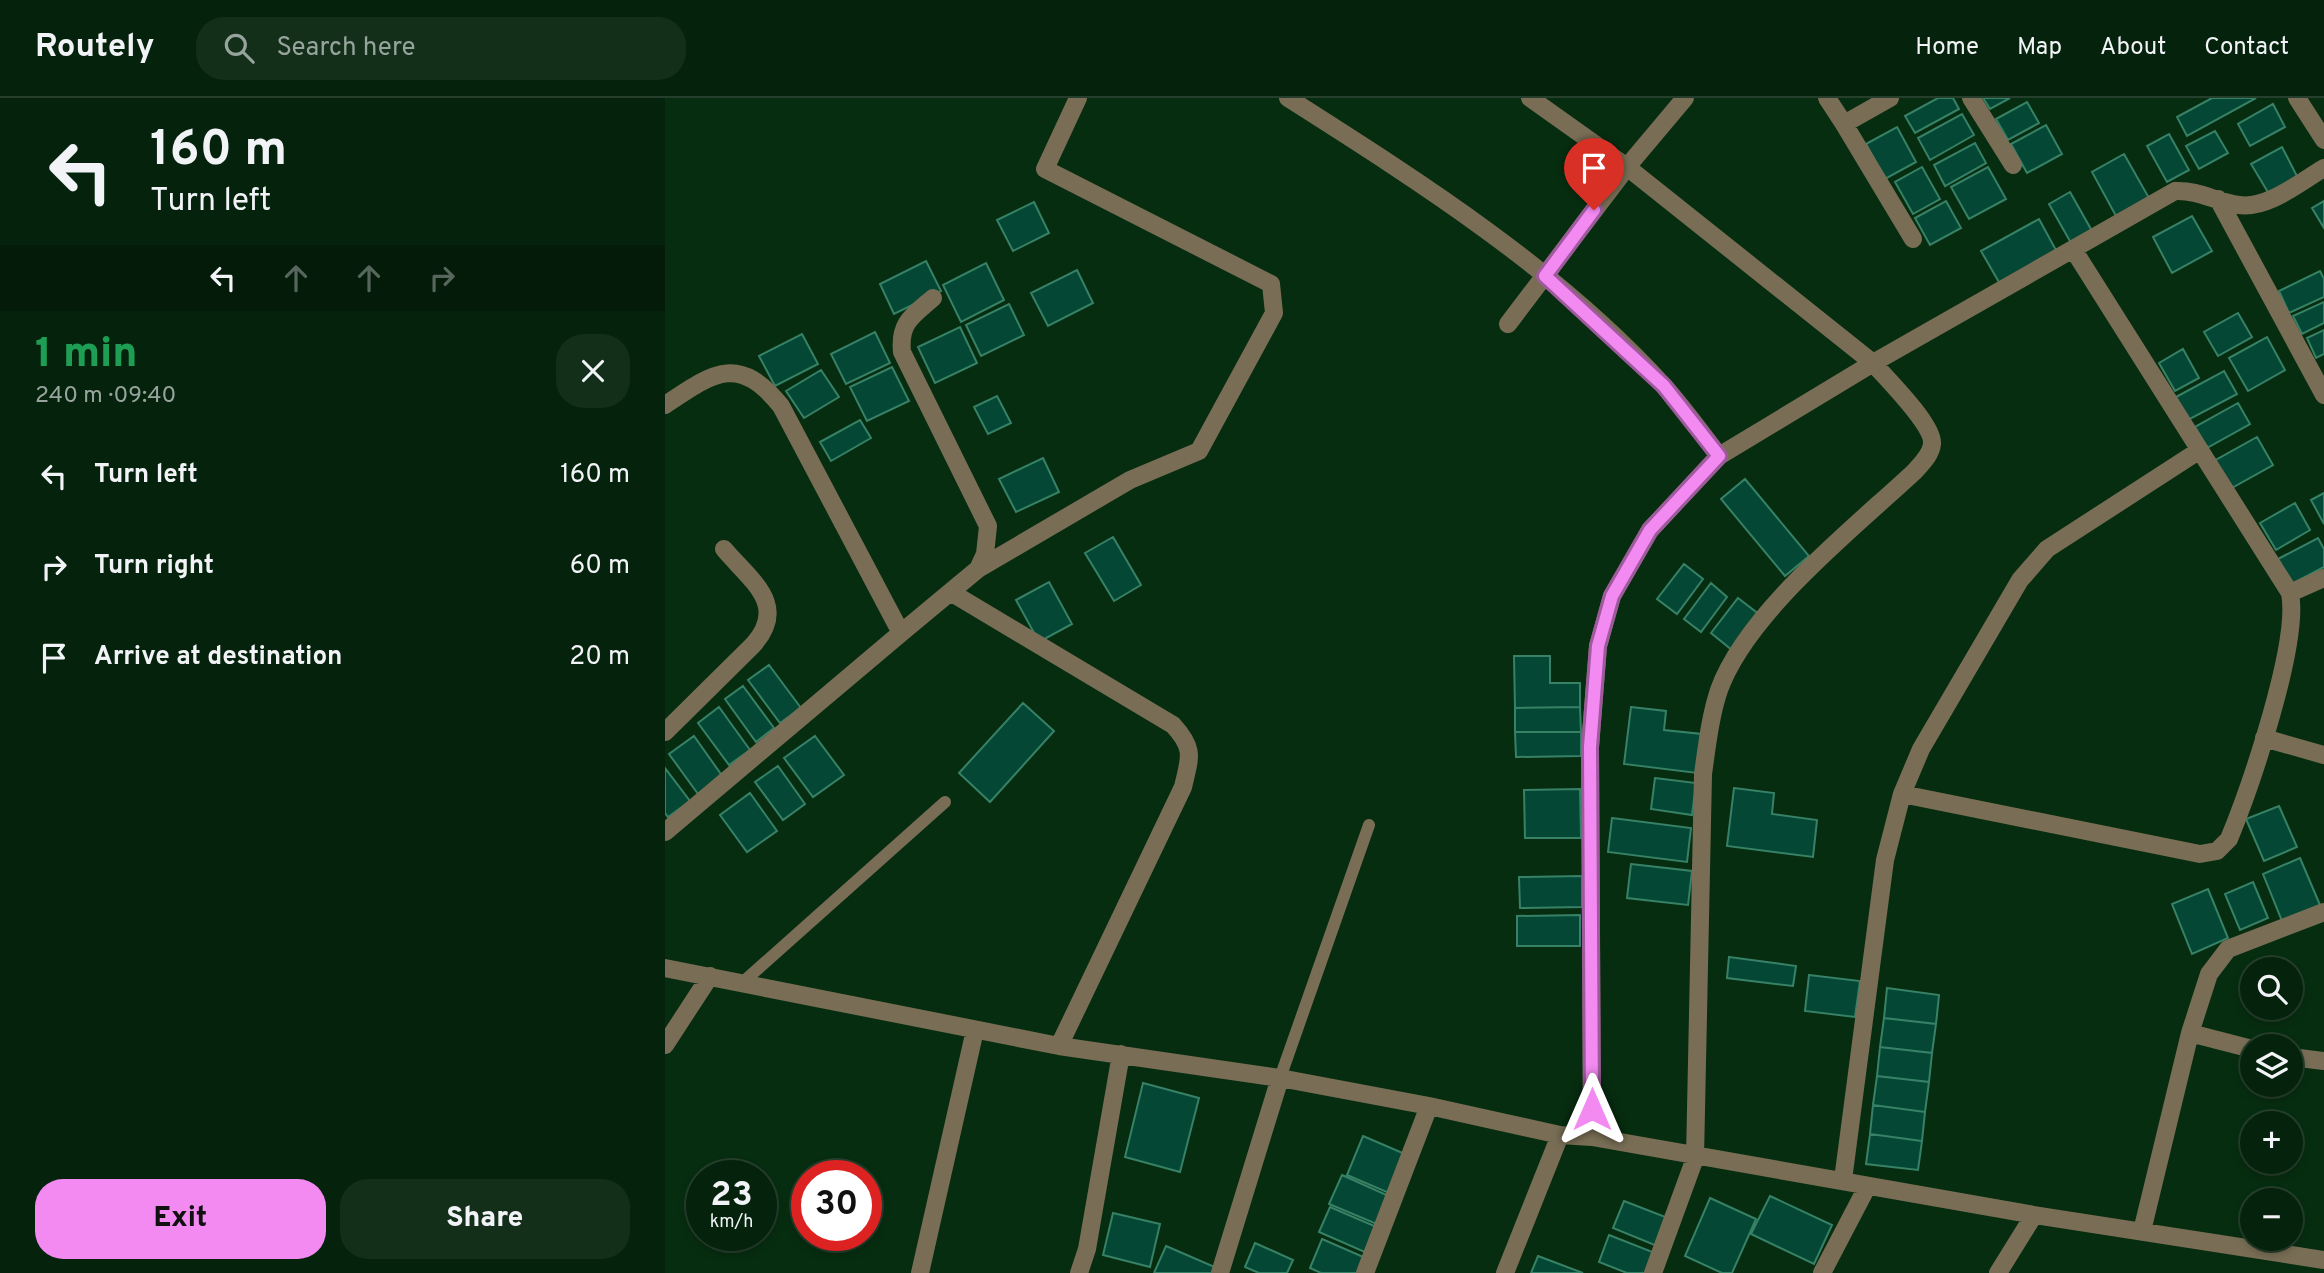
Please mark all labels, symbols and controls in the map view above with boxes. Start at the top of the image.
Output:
search box [196,17,686,80]
text: Routely [35,27,154,69]
icon: search [220,29,258,67]
text: Search here [276,32,415,65]
text: Home [1915,33,1979,63]
text: Map [2017,33,2062,63]
text: About [2100,33,2166,63]
text: Contact [2204,33,2289,63]
text: 160 m [150,121,287,183]
icon: left [35,126,126,217]
pin [1564,138,1624,210]
icon: arrive [1575,149,1613,187]
text: Turn left [150,182,271,222]
icon: left [204,259,242,297]
icon: ahead [277,259,315,297]
icon: ahead [350,259,388,297]
icon: right [423,259,461,297]
text: 1 min [35,329,138,382]
button: close [556,334,630,408]
text: 240 m · 09:40 [35,382,176,411]
icon: left [35,457,73,495]
text: Turn left [94,459,198,492]
text: 160 m [560,459,630,492]
icon: right [35,548,73,586]
text: Turn right [94,550,214,583]
text: 60 m [570,550,630,583]
icon: arrive [35,639,73,677]
text: Arrive at destination [94,641,342,674]
text: 20 m [569,641,630,674]
map controls [2240,957,2303,1251]
button: search [2240,957,2303,1020]
button: layers [2240,1034,2303,1097]
position arrow [1555,1072,1629,1146]
button: + [2240,1111,2303,1174]
speed limit sign: 30 [791,1160,882,1251]
text: 23 [710,1174,753,1218]
button: Exit [35,1179,326,1259]
button: Share [340,1179,630,1259]
button: − [2240,1188,2303,1251]
text: km/h [710,1211,753,1234]

